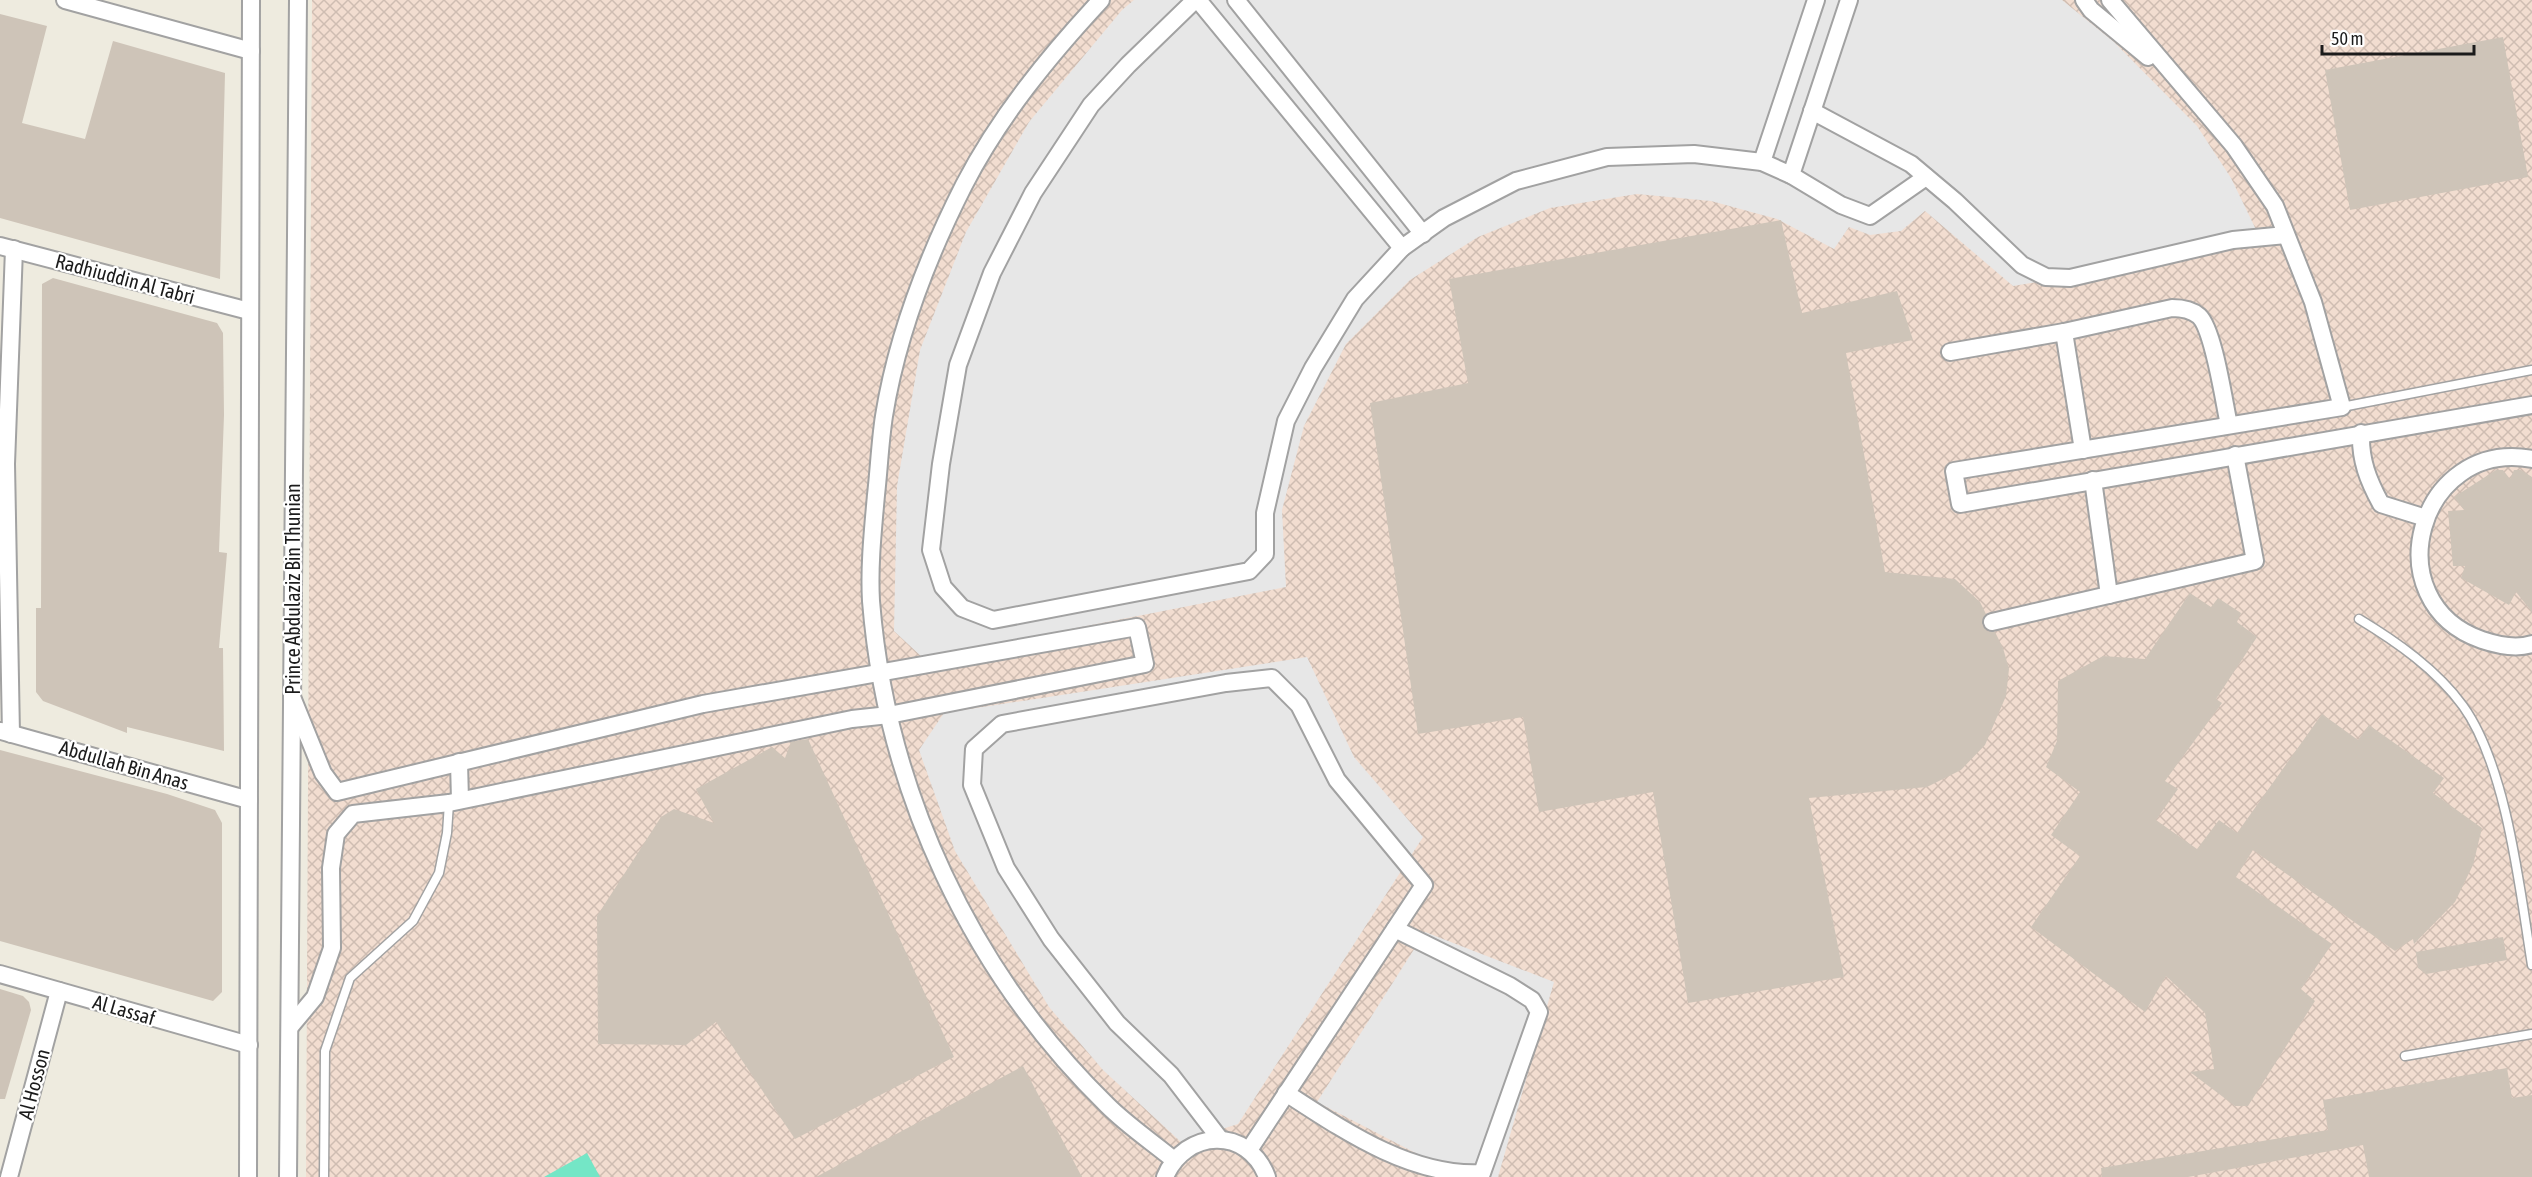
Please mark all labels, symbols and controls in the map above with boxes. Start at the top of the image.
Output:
scale bar [2322,18,2474,56]
text: 50 m [2331,28,2363,49]
street label: Radhiuddin Al Tabri [53,249,197,308]
street label: Prince Abdulaziz Bin Thunian [281,483,304,695]
street label: Abdullah Bin Anas [57,735,191,794]
street label: Al Lassaf [90,990,158,1030]
street label: Al Hosson [13,1046,54,1122]

